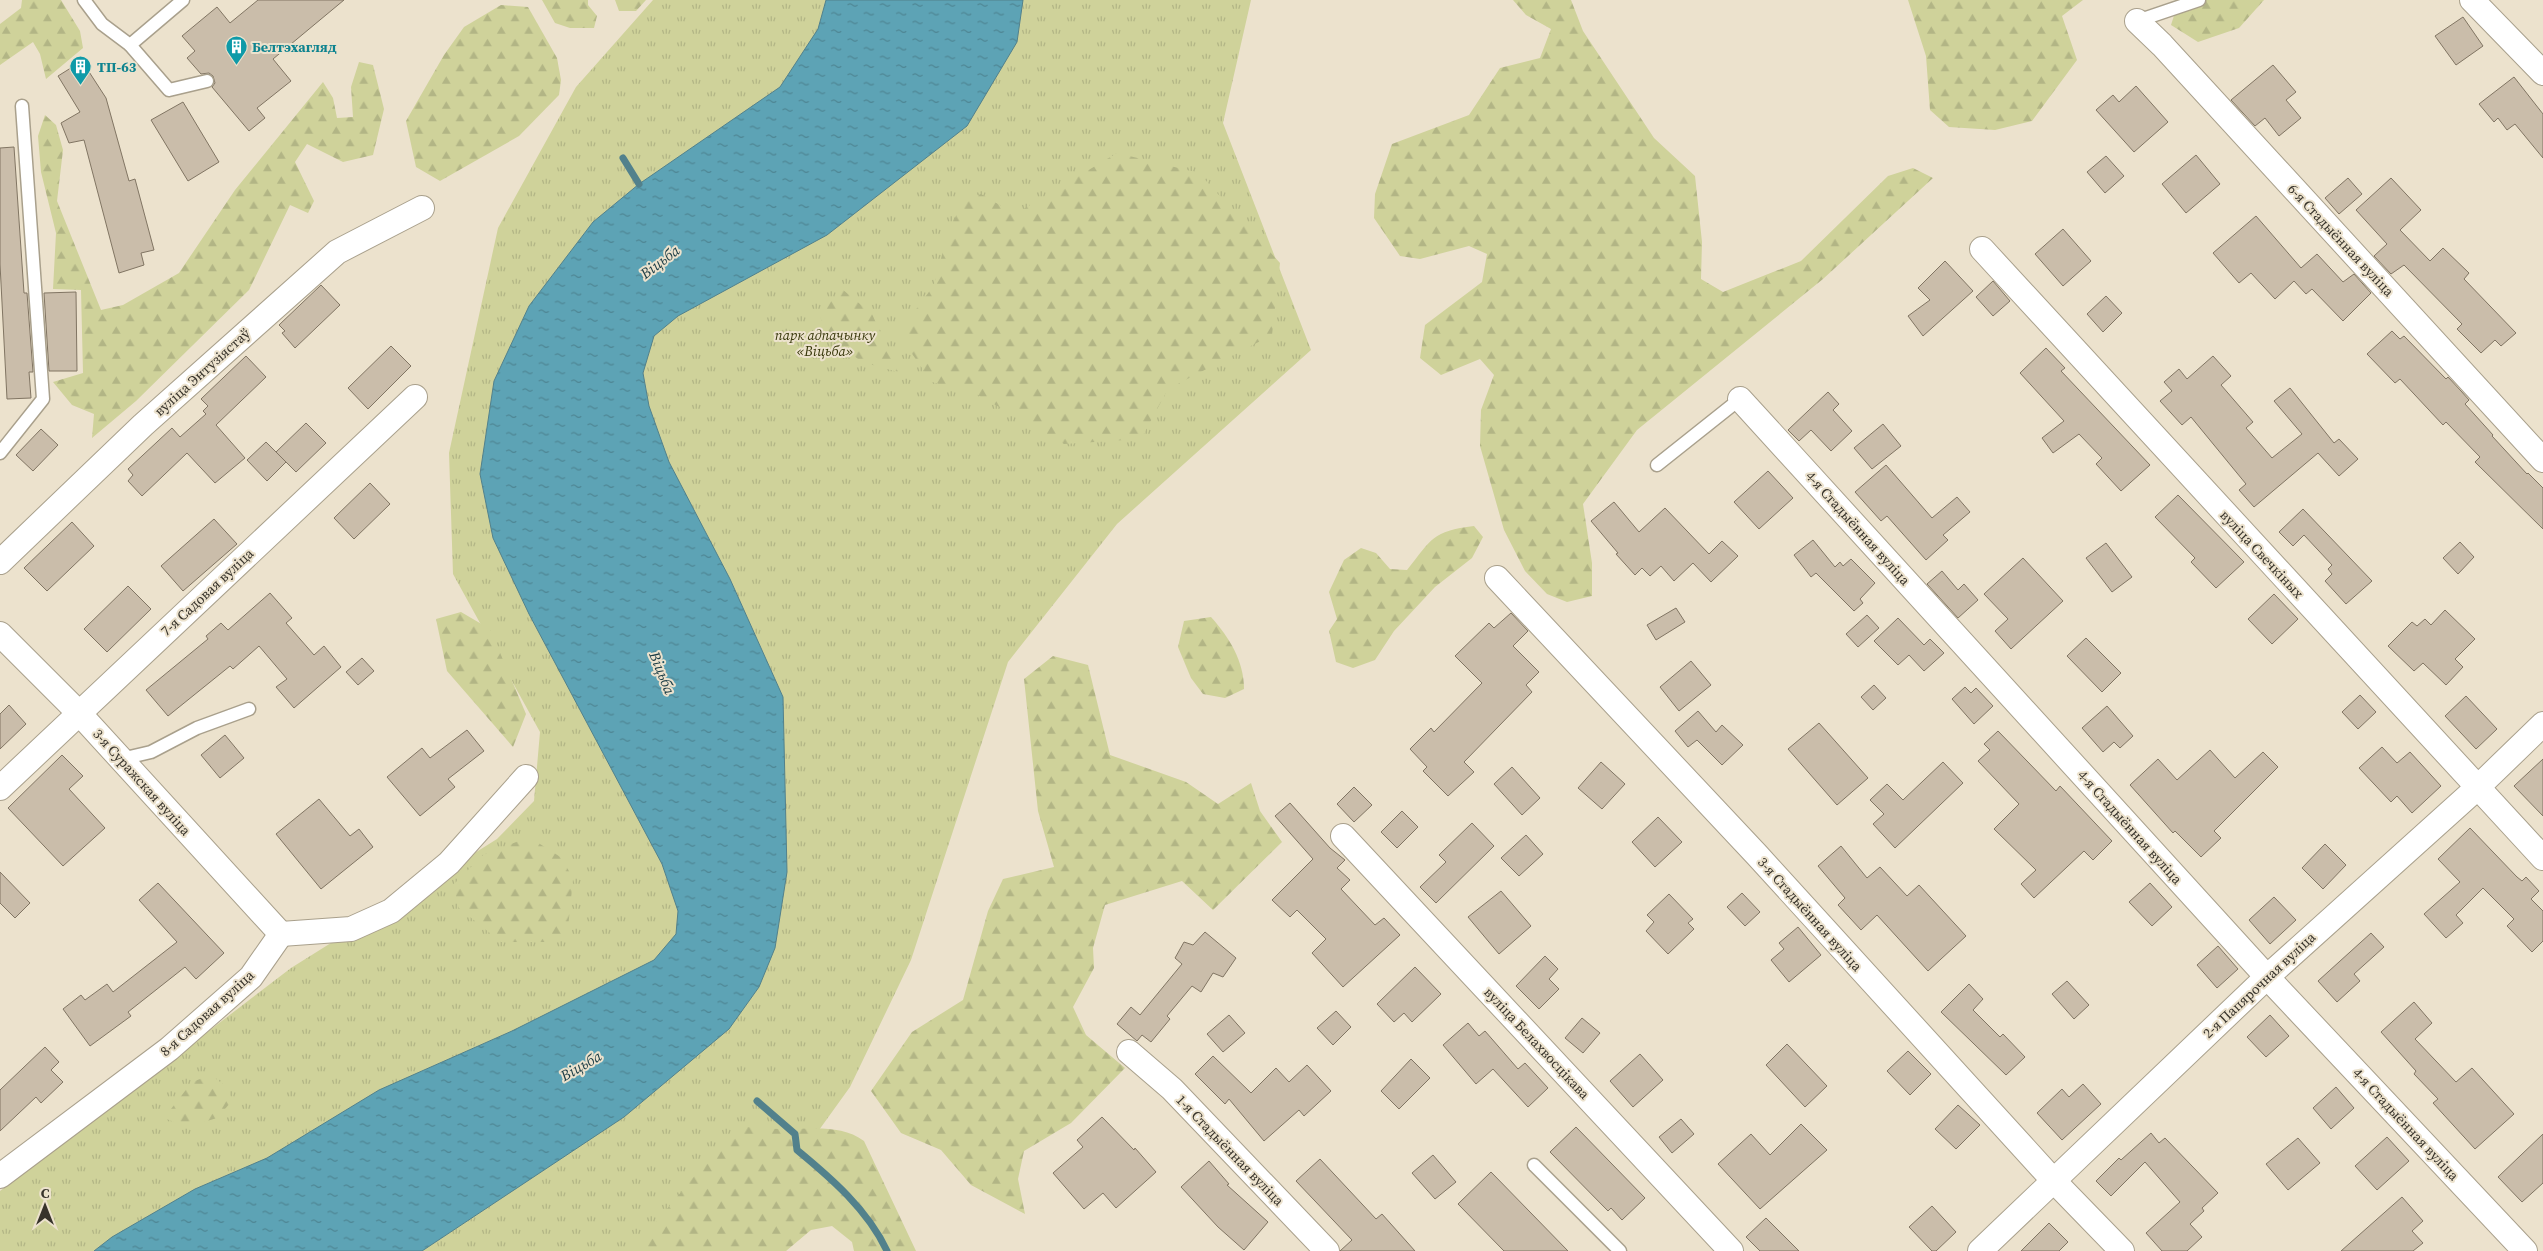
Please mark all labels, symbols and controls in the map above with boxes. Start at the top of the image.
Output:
building icon: Белтэхагляд [224,35,248,66]
place label: Белтэхагляд [252,37,337,57]
building icon: ТП-63 [69,55,93,86]
place label: ТП-63 [97,57,137,77]
street label: 6-я Стадыённая вуліца [2283,179,2399,301]
water label: Віцьба [635,240,684,284]
street label: вуліца Энтузіястаў [150,323,255,421]
park label: парк адпачынку «Віцьба» [775,325,875,361]
street label: 4-я Стадыённая вуліца [1801,466,1915,590]
street label: вуліца Свечкіных [2216,505,2309,603]
street label: 7-я Садовая вуліца [156,543,259,640]
water label: Віцьба [644,647,681,698]
street label: 3-я Суражская вуліца [88,724,196,840]
street label: 4-я Стадыённая вуліца [2073,765,2187,889]
street label: 3-я Стадыённая вуліца [1753,852,1867,976]
street label: 2-я Папярочная вуліца [2198,927,2320,1043]
street label: 8-я Садовая вуліца [156,965,259,1061]
street label: вуліца Белахвосцікава [1480,983,1595,1104]
water label: Віцьба [555,1045,605,1086]
street label: 4-я Стадыённая вуліца [2348,1063,2464,1185]
street label: 1-я Стадыённая вуліца [1172,1090,1289,1211]
north arrow [20,1181,70,1231]
text: С [41,1183,50,1203]

